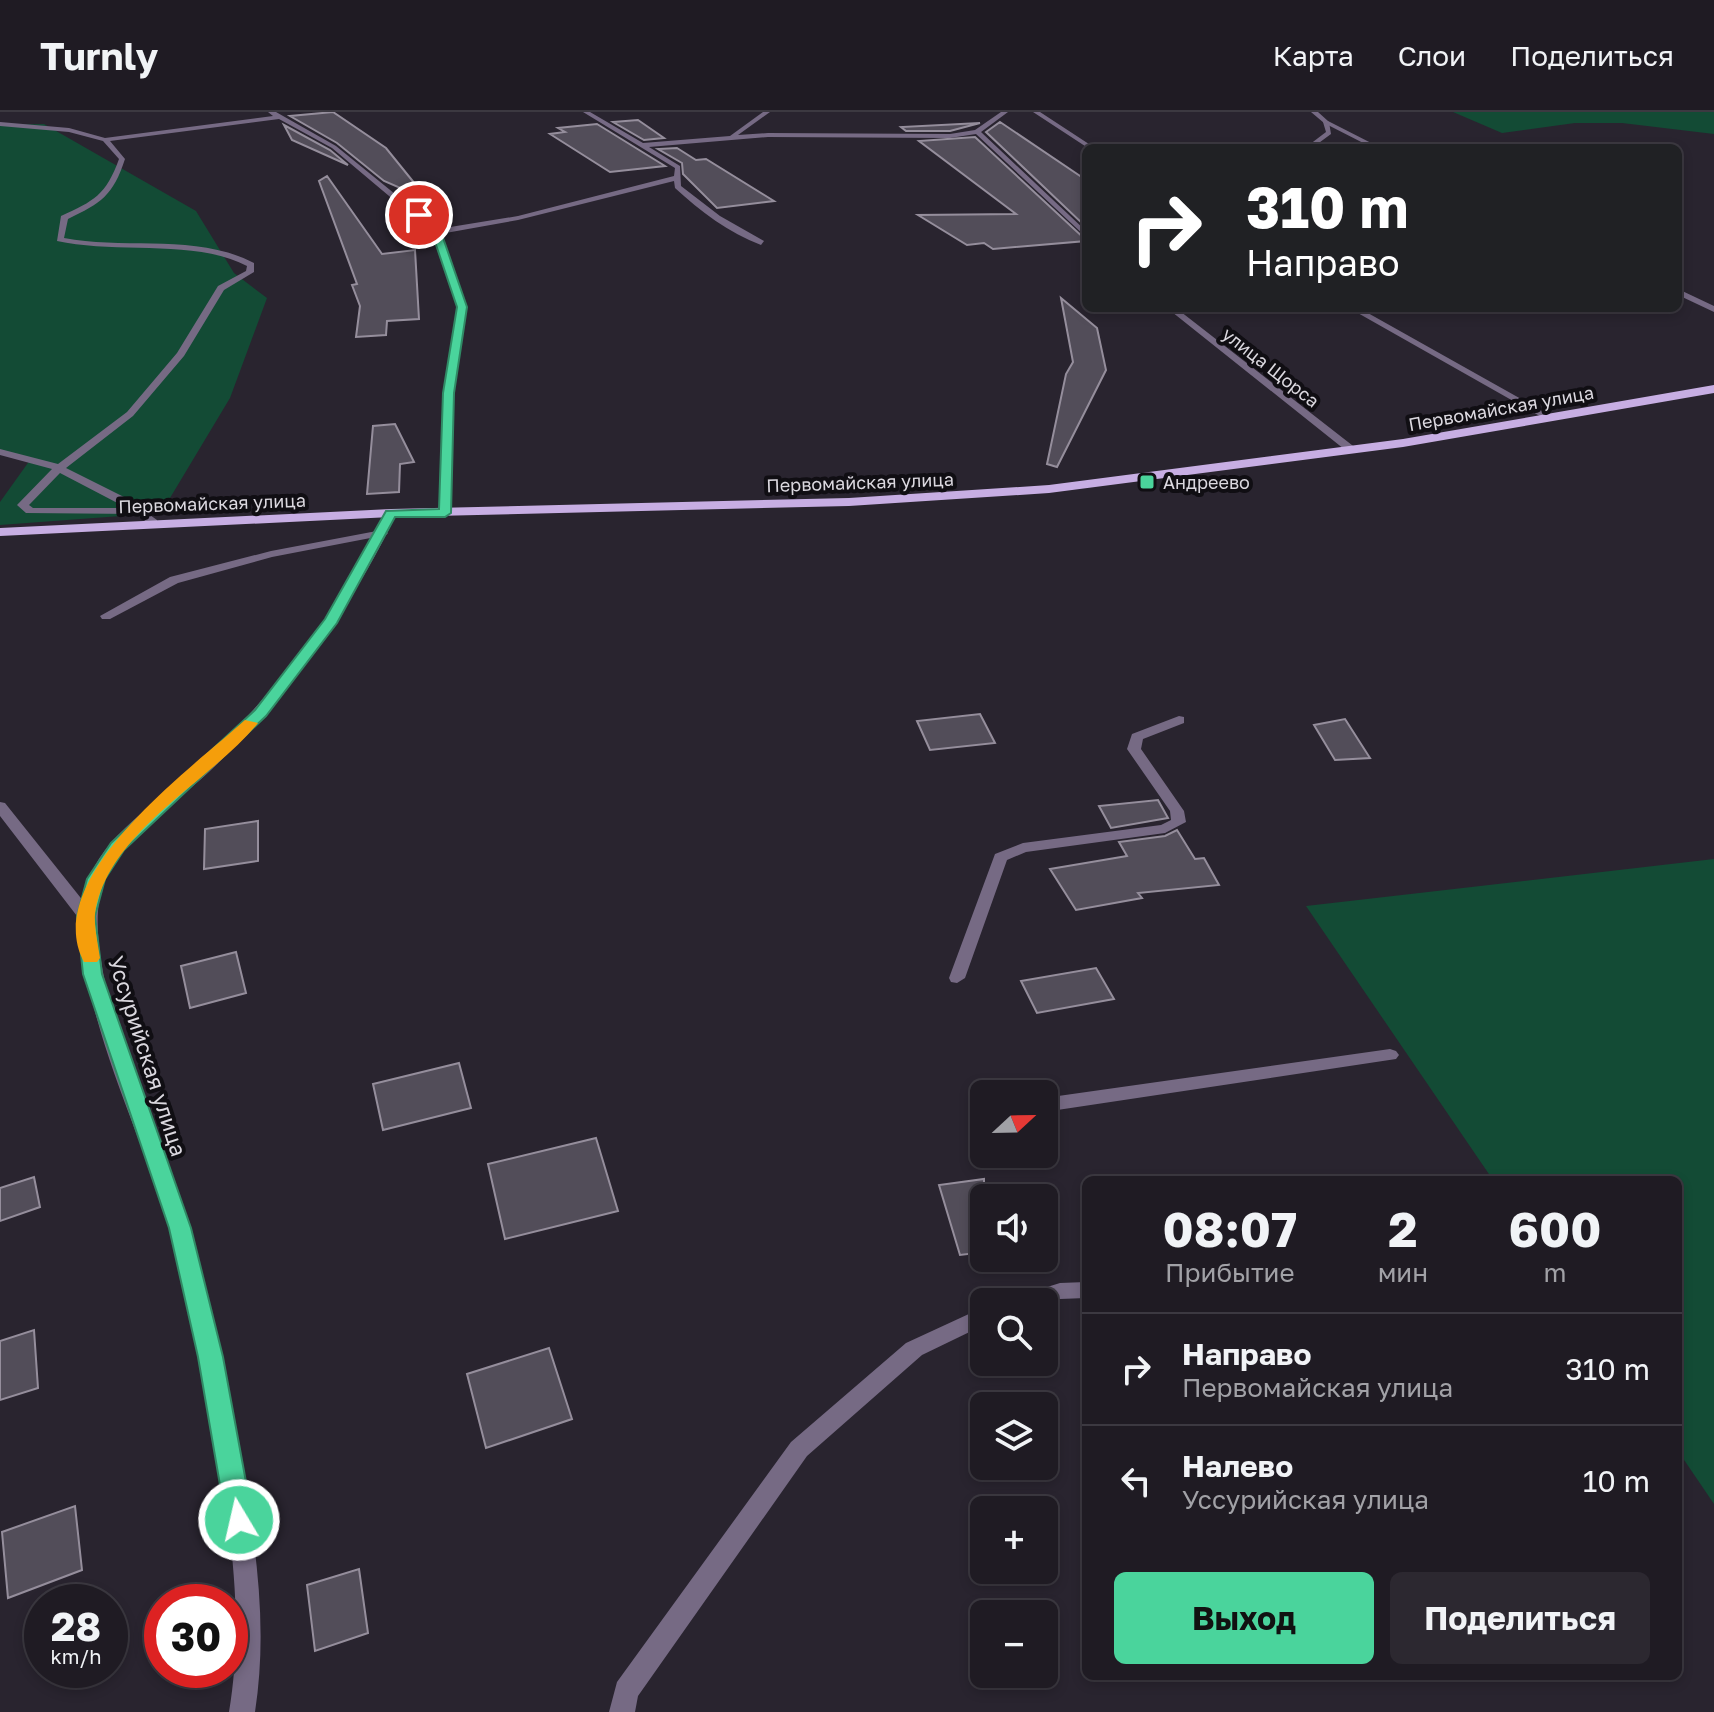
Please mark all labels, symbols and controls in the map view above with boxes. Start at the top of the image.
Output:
text: Turnly [40,33,158,78]
text: Карта [1273,39,1354,72]
text: Слои [1398,39,1466,72]
text: Поделиться [1510,39,1674,72]
text: 310 m [1246,173,1408,240]
icon: right [1114,176,1218,280]
pin [385,181,453,249]
icon: arrive [397,193,441,237]
text: Направо [1246,241,1400,284]
street label: улица Щорса [1218,322,1324,412]
street label: Первомайская улица [1407,381,1595,435]
street label: Первомайская улица [766,468,954,496]
place label: Андреево [1163,471,1250,493]
marker: Андреево [1138,473,1156,491]
street label: Первомайская улица [118,489,306,517]
street label: Уссурийская улица [103,952,193,1160]
north arrow [970,1080,1058,1168]
map controls [970,1080,1058,1688]
button: sound [970,1184,1058,1272]
text: 08:07 [1163,1200,1297,1258]
text: 2 [1388,1200,1418,1258]
text: 600 [1509,1200,1601,1258]
text: Прибытие [1165,1257,1295,1288]
text: мин [1378,1257,1428,1288]
text: m [1544,1257,1567,1288]
button: search [970,1288,1058,1376]
text: Направо [1182,1336,1311,1372]
icon: right [1114,1347,1158,1391]
text: 310 m [1565,1351,1650,1387]
text: Первомайская улица [1182,1372,1453,1403]
button: layers [970,1392,1058,1480]
text: Налево [1182,1448,1293,1484]
icon: left [1114,1459,1158,1503]
text: 10 m [1583,1463,1650,1499]
position arrow [197,1478,281,1562]
text: Уссурийская улица [1182,1484,1429,1515]
button: + [970,1496,1058,1584]
button: Выход [1114,1572,1374,1664]
button: Поделиться [1390,1572,1650,1664]
speed limit sign: 30 [144,1584,248,1688]
button: − [970,1600,1058,1688]
text: 28 [51,1602,101,1650]
text: km/h [51,1644,101,1668]

